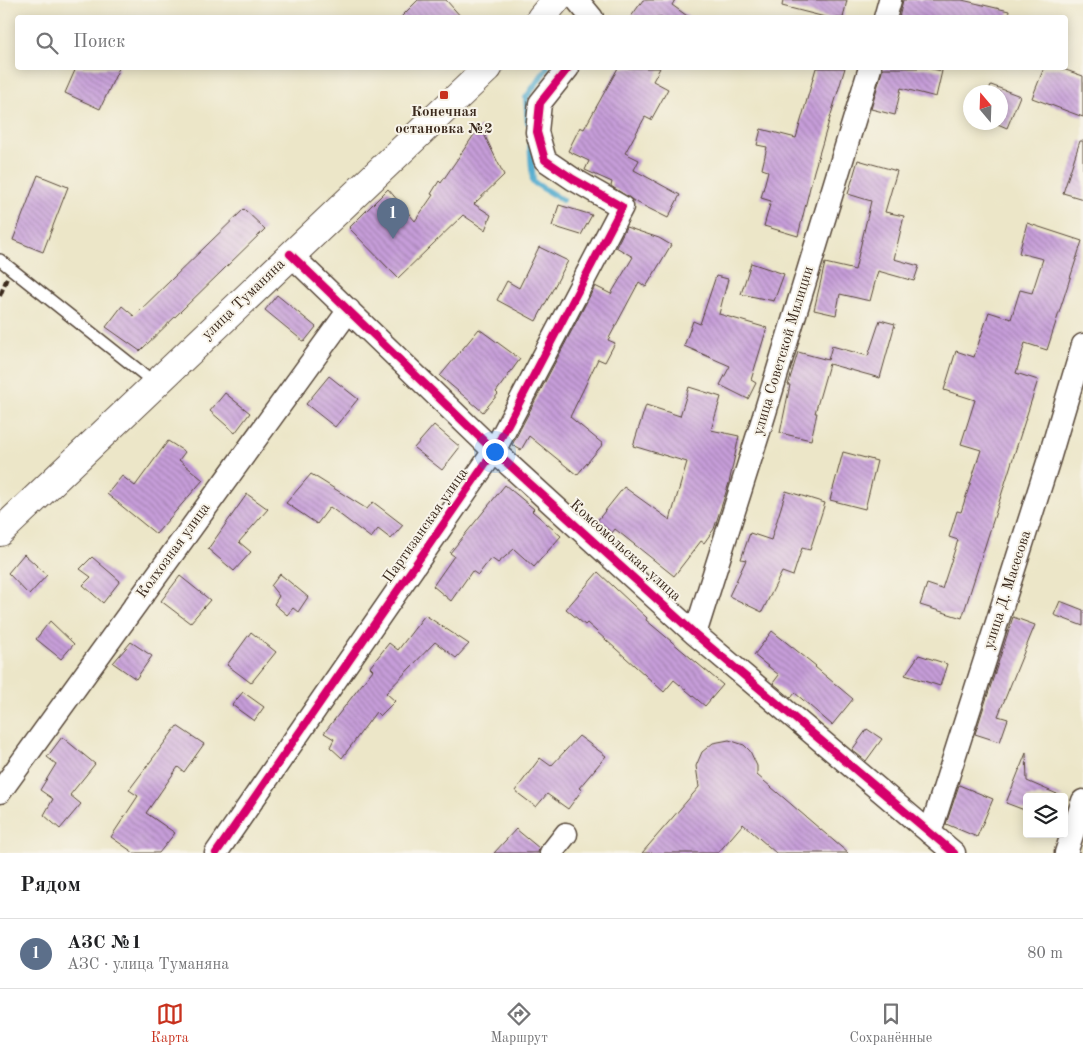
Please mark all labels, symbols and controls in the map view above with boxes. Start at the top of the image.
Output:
search box [15,15,1068,70]
icon: search [33,29,61,57]
text: Поиск [73,33,125,52]
north arrow [963,85,1008,130]
marker: Конечная остановка №2 [438,89,450,101]
place label: Конечная остановка №2 [395,105,493,137]
pin: 1 [377,198,409,239]
street label: улица Туманяна [200,256,289,343]
street label: улица Советской Милиции [751,265,817,437]
your location [482,439,508,465]
street label: Партизанская улица [381,465,472,586]
street label: Комсомольская улица [567,497,684,605]
street label: Колхозная улица [135,500,214,601]
street label: улица Д. Масесова [982,528,1034,651]
map controls [1023,793,1068,838]
button: layers [1023,793,1068,838]
text: Рядом [20,875,81,896]
text: АЗС №1 [67,934,142,953]
text: 1 [31,946,41,962]
text: 80 m [1027,946,1063,962]
text: АЗС · улица Туманяна [67,957,229,973]
tab: Карта [151,1000,189,1047]
tab: Маршрут [490,1000,548,1047]
tab: Сохранённые [850,1000,932,1047]

